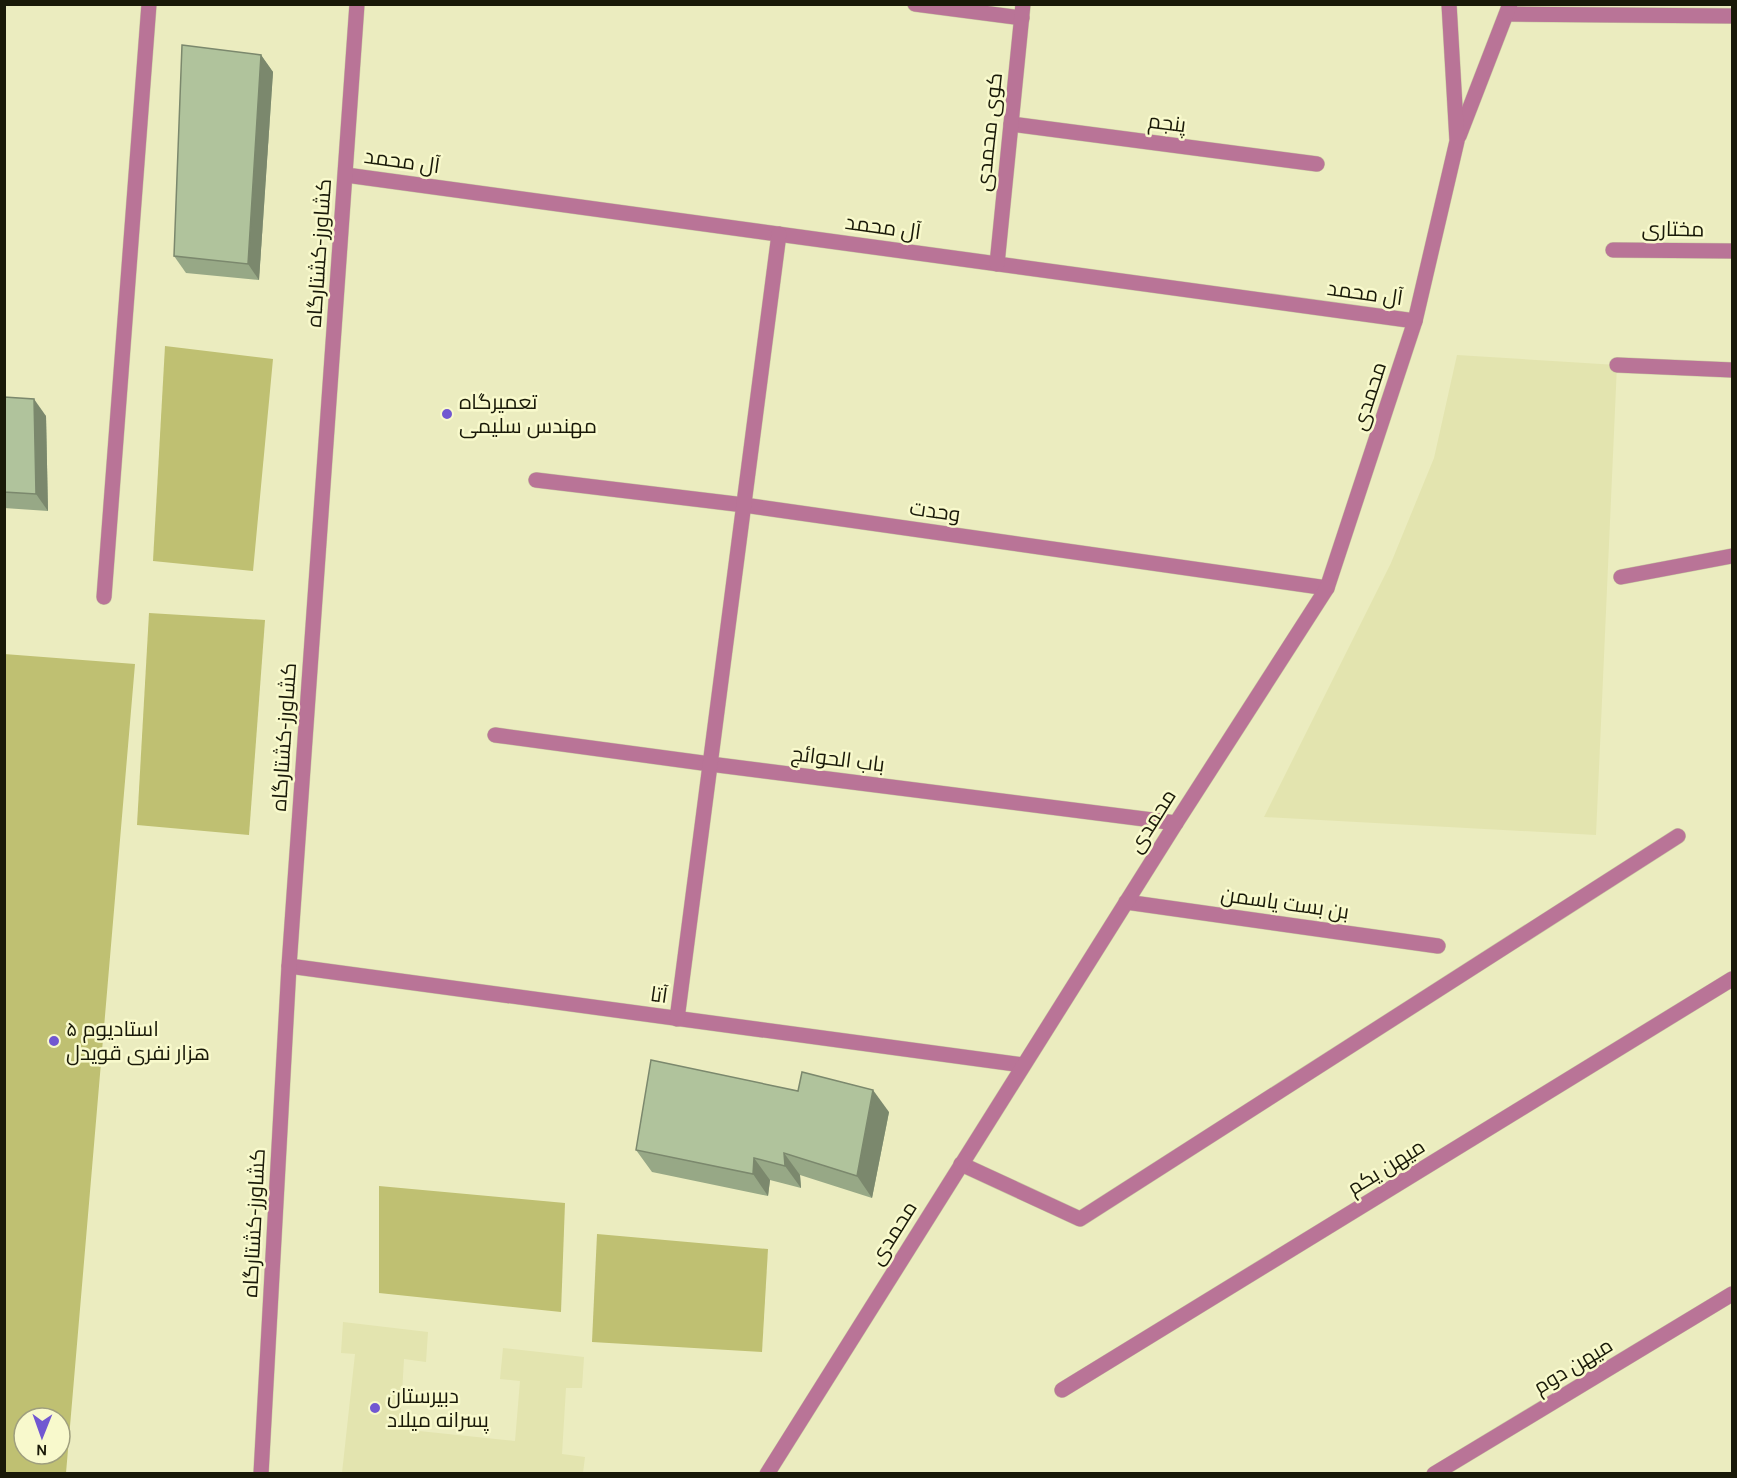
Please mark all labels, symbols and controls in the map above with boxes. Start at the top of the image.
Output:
street label: کوی محمدی [971,71,1008,193]
street label: پنجم [1146,109,1188,139]
street label: آل محمد [362,144,442,179]
street label: کشاورز-کشتارگاه [302,178,336,328]
street label: آل محمد [843,210,923,245]
street label: مختاری [1641,216,1705,243]
street label: آل محمد [1325,276,1405,311]
street label: محمدی [1347,359,1392,433]
place label: تعمیرگاه مهندس سلیمی [459,390,597,439]
marker: تعمیرگاه مهندس سلیمی [440,407,454,421]
street label: وحدت [908,496,962,526]
street label: کشاورز-کشتارگاه [267,662,301,812]
street label: باب الحوائج [790,741,886,779]
street label: محمدی [1123,785,1182,858]
street label: بن بست یاسمن [1219,882,1351,925]
street label: آتا [649,982,670,1008]
place label: استادیوم ۵ هزار نفری قویدل [66,1017,210,1066]
marker: استادیوم ۵ هزار نفری قویدل [47,1034,61,1048]
street label: میهن یکم [1343,1134,1430,1202]
street label: کشاورز-کشتارگاه [238,1148,270,1298]
street label: محمدی [864,1197,923,1270]
street label: میهن دوم [1529,1333,1618,1401]
place label: دبیرستان پسرانه میلاد [387,1384,489,1434]
marker: دبیرستان پسرانه میلاد [368,1401,382,1415]
north arrow [12,1406,72,1466]
text: N [36,1441,48,1460]

